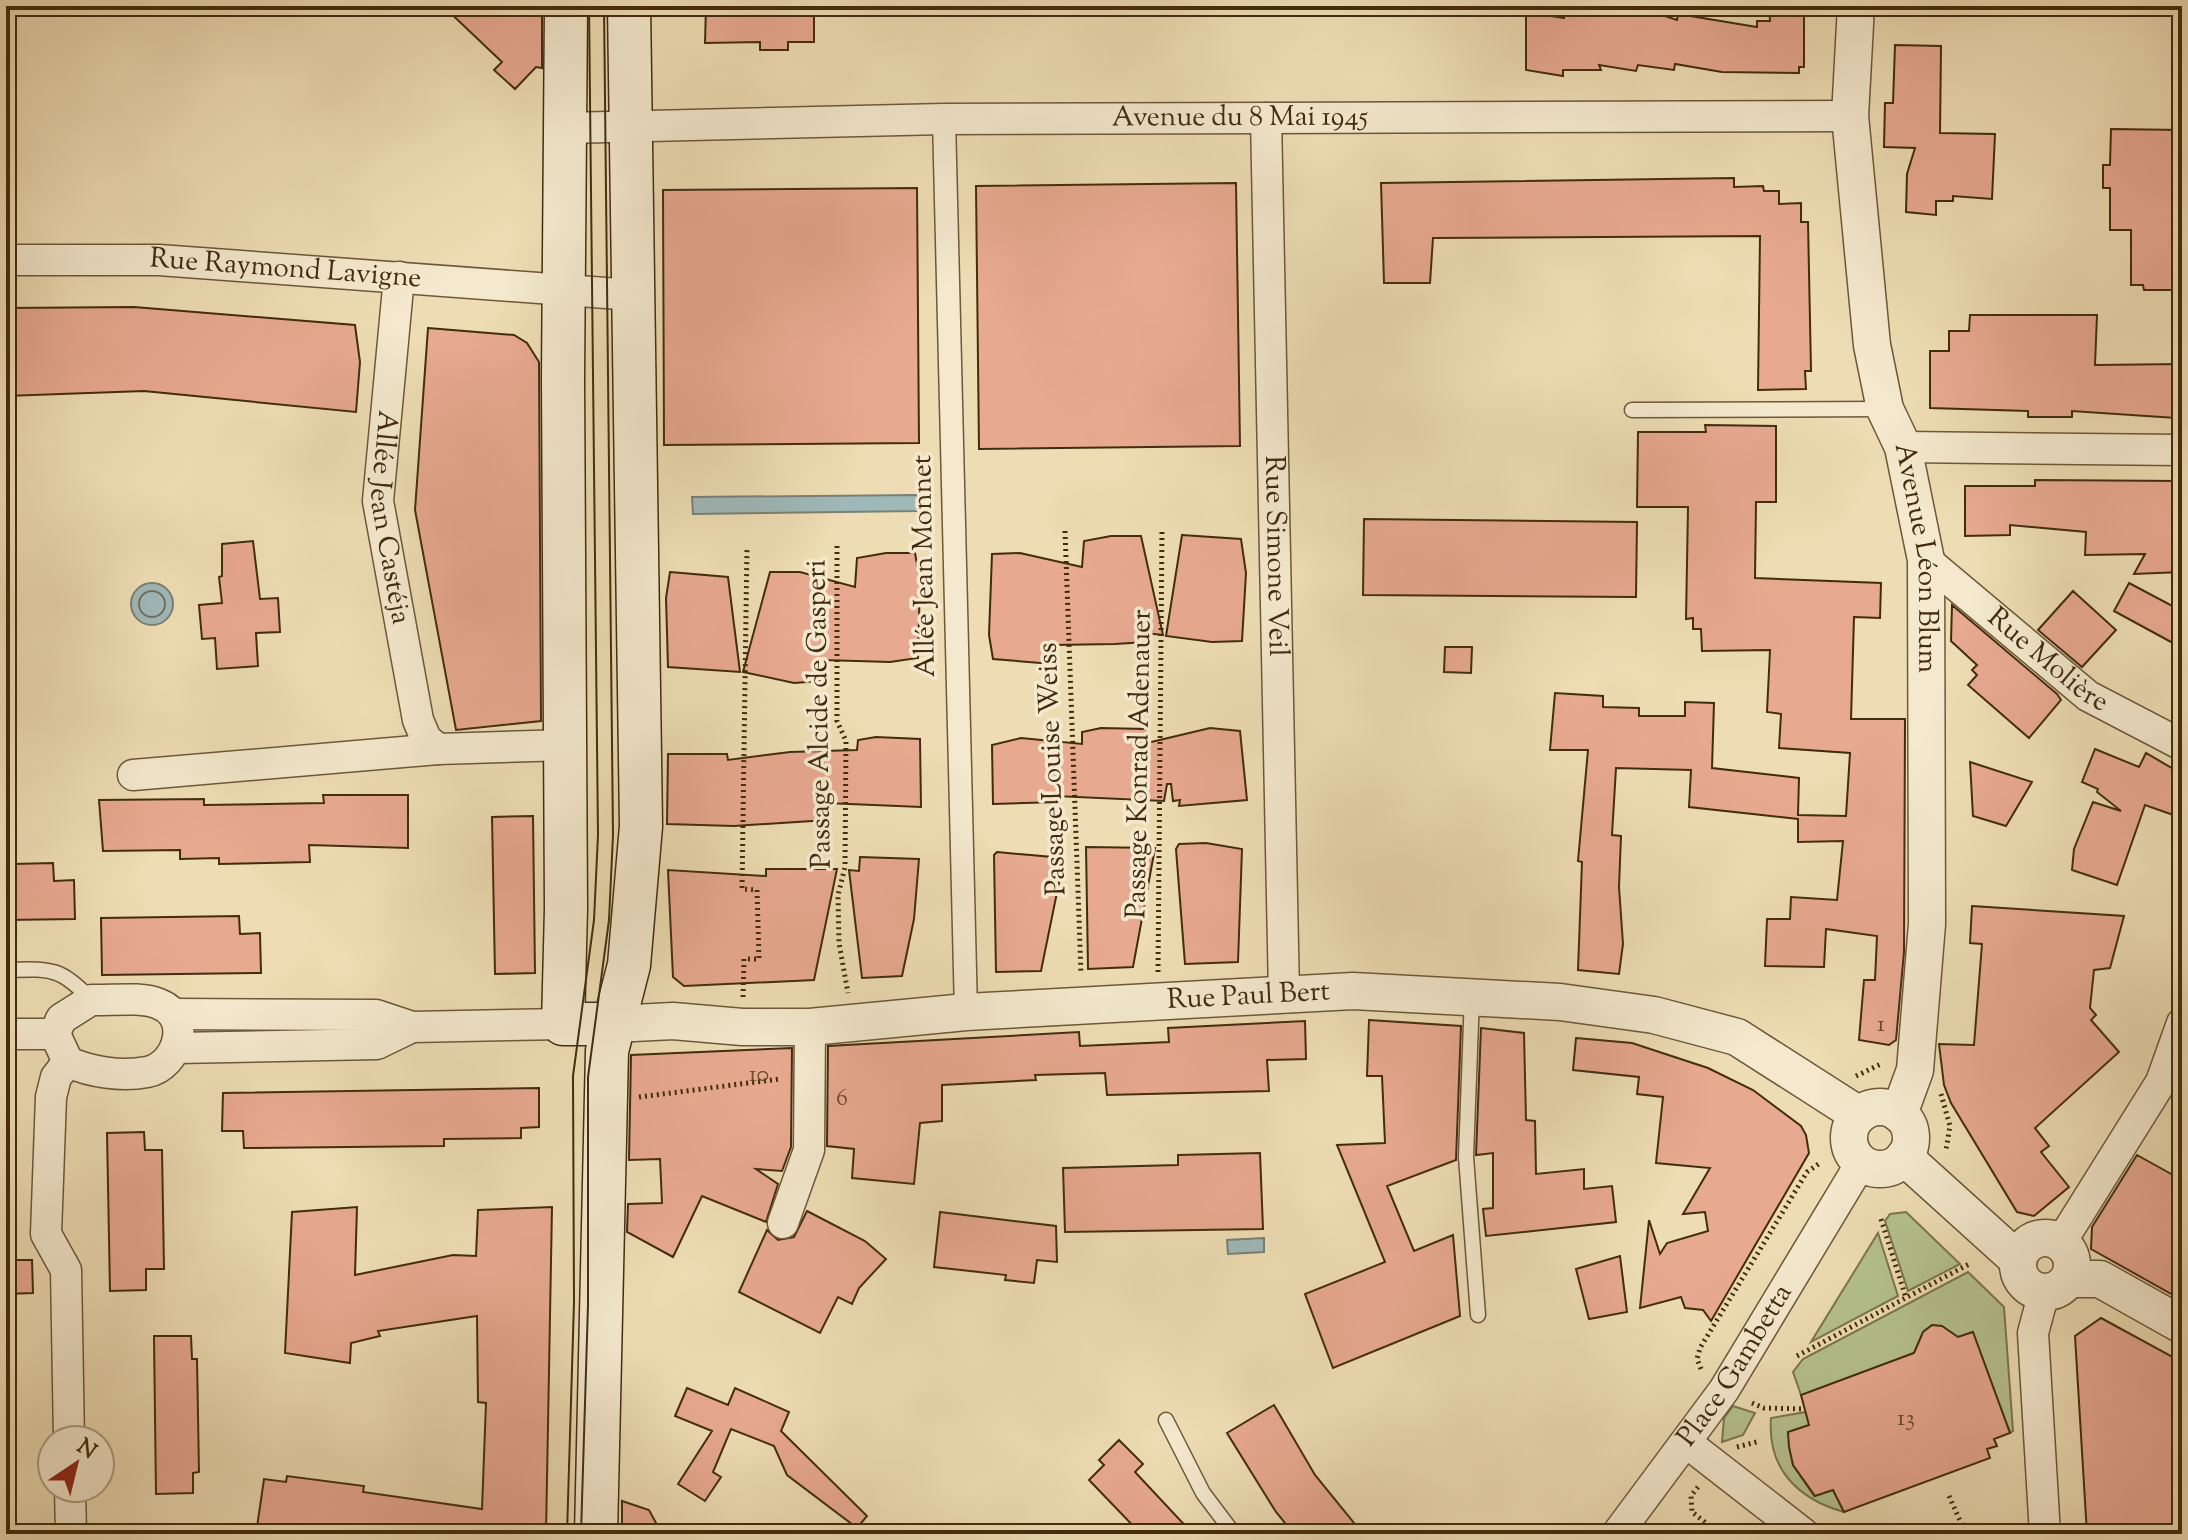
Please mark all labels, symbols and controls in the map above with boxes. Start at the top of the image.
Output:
street label: Avenue du 8 Mai 1945 [1112,98,1369,138]
street label: Rue Raymond Lavigne [148,239,423,299]
street label: Allée Jean Castéja [358,408,420,628]
street label: Avenue Léon Blum [1883,440,1946,673]
street label: Allée Jean Monnet [903,454,947,678]
street label: Rue Simone Veil [1253,455,1297,657]
street label: Passage Alcide de Gasperi [797,559,843,869]
street label: Rue Molière [1978,599,2115,723]
street label: Passage Konrad Adenauer [1117,608,1163,919]
street label: Passage Louise Weiss [1029,642,1077,896]
street label: Rue Paul Bert [1166,972,1331,1021]
house number: 1 [1877,1008,1885,1042]
house number: 10 [749,1058,769,1092]
house number: 6 [836,1082,848,1116]
street label: Place Gambetta [1668,1277,1803,1456]
house number: 13 [1897,1402,1915,1436]
north arrow [36,1424,116,1504]
text: N [69,1432,102,1468]

